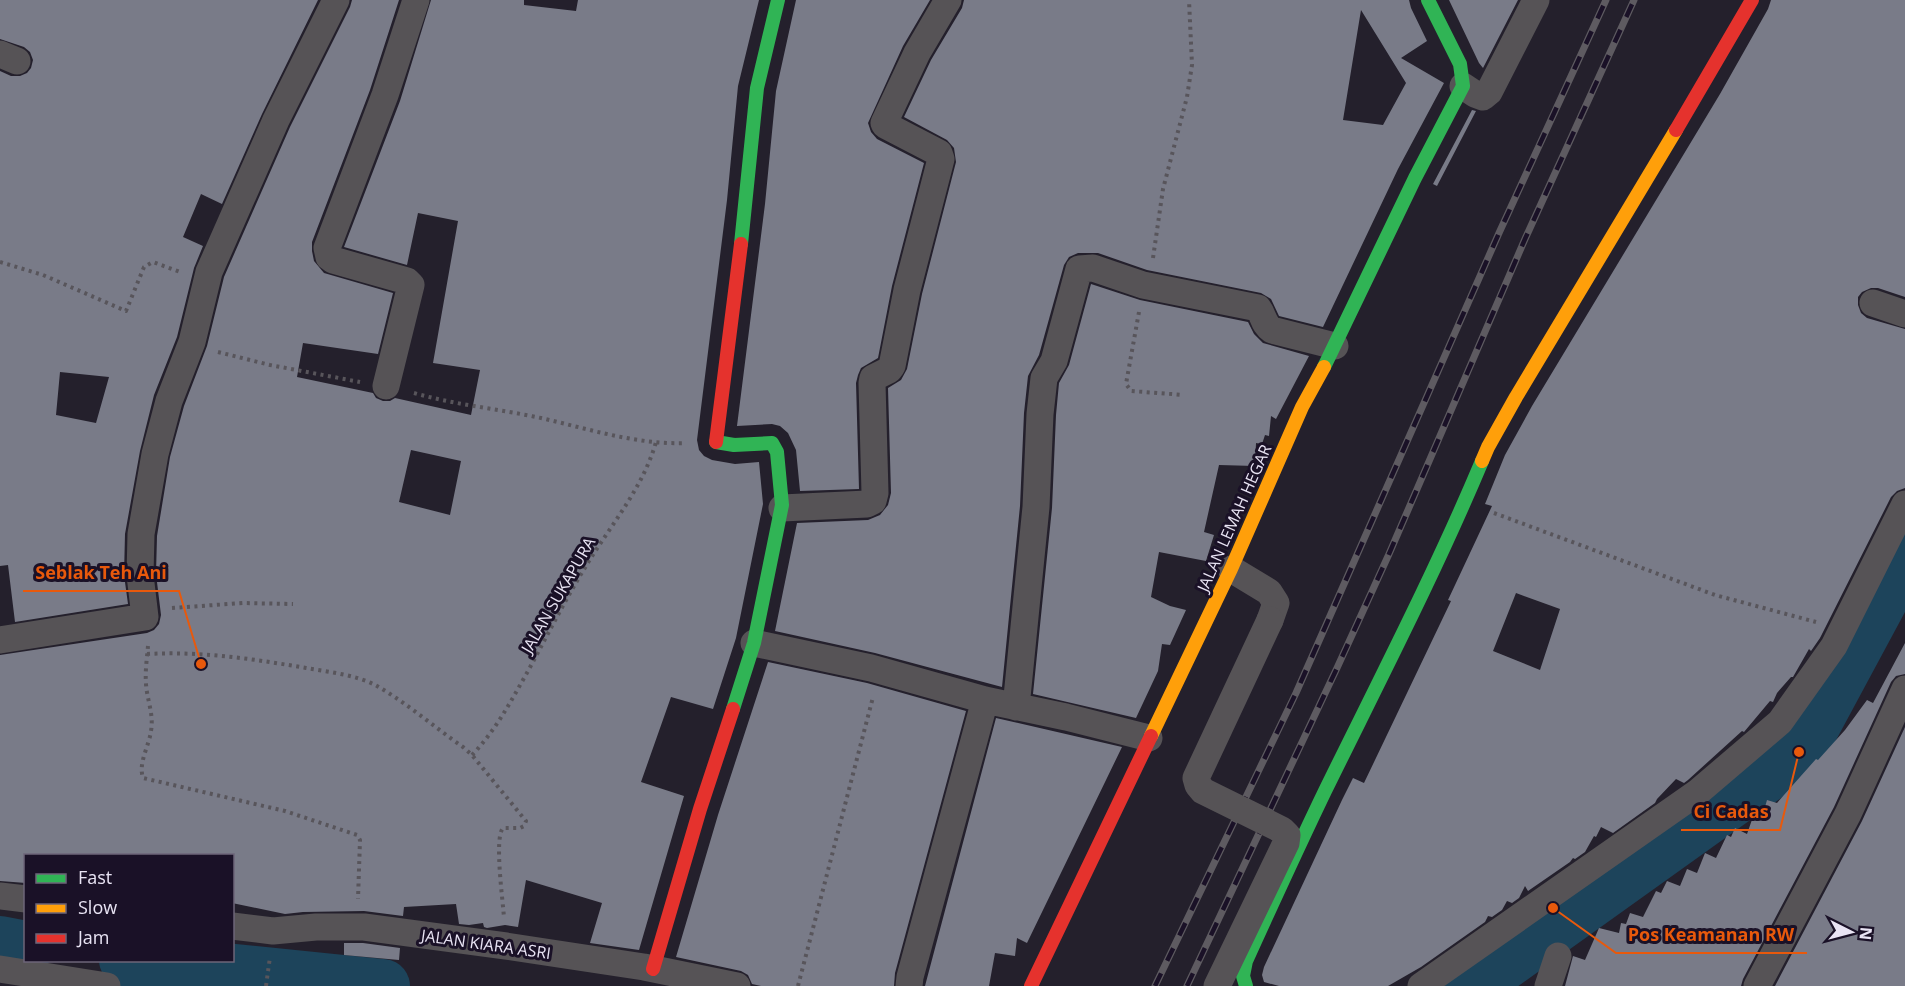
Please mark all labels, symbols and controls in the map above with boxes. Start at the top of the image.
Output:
street label: JALAN LEMAH HEGAR [1191,441,1276,597]
street label: JALAN SUKAPURA [515,532,601,659]
callout: Seblak Teh Ani [23,555,179,591]
text: Seblak Teh Ani [35,560,167,584]
callout: Ci Cadas [1681,794,1780,830]
text: Ci Cadas [1693,799,1769,823]
legend [24,854,234,962]
text: Fast [78,865,112,889]
text: Slow [78,895,117,919]
north arrow [1821,902,1881,962]
callout: Pos Keamanan RW [1616,917,1807,953]
text: Pos Keamanan RW [1628,922,1795,946]
street label: JALAN KIARA ASRI [418,924,552,964]
text: Jam [76,925,110,949]
text: N [1854,926,1878,941]

